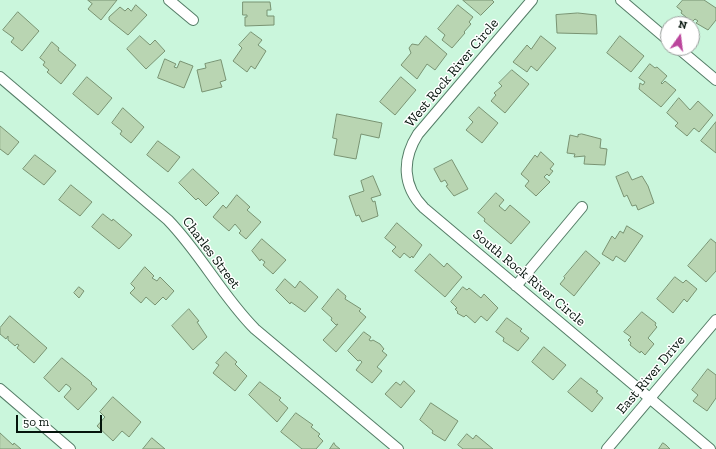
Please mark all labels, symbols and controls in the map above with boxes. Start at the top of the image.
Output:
street label: West Rock River Circle [402,15,502,131]
north arrow [660,16,700,56]
text: N [677,18,688,32]
street label: Charles Street [178,214,244,292]
street label: South Rock River Circle [469,226,589,330]
street label: East River Drive [613,332,689,418]
scale bar [18,407,104,433]
text: 50 m [23,415,49,429]

